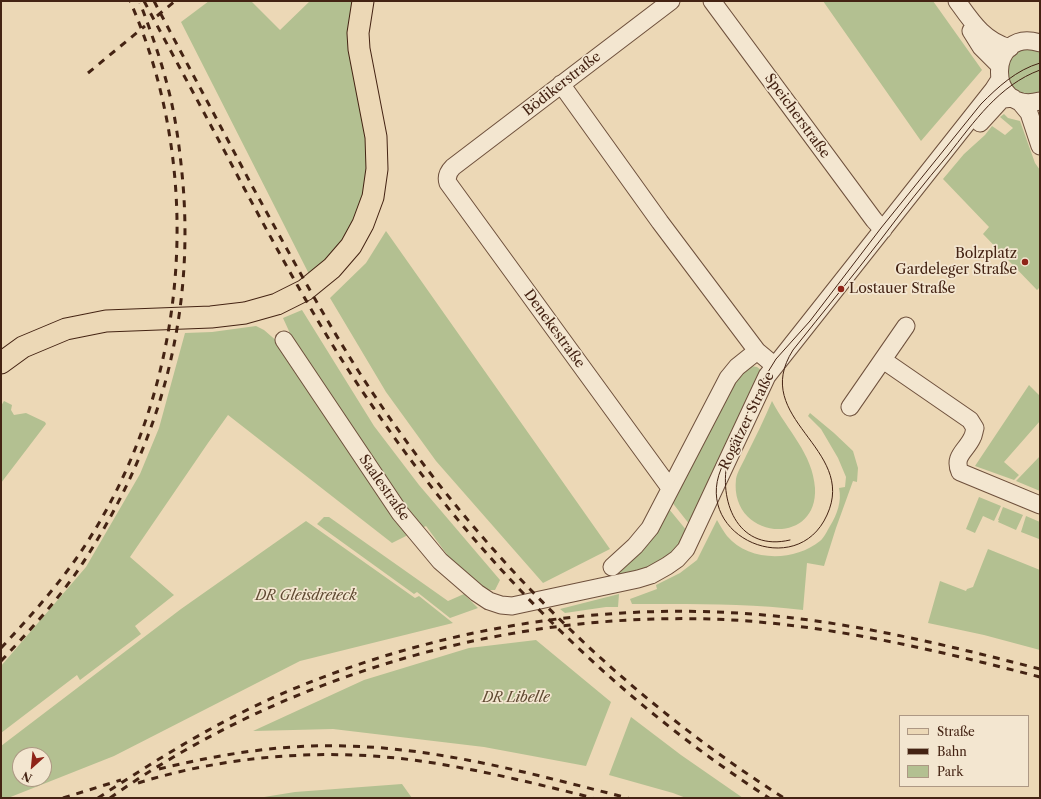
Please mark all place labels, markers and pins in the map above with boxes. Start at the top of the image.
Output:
place label: Bolzplatz Gardeleger Straße [895,246,1017,278]
marker: Bolzplatz Gardeleger Straße [1020,257,1030,267]
place label: Lostauer Straße [849,281,955,297]
marker: Lostauer Straße [836,284,846,294]

